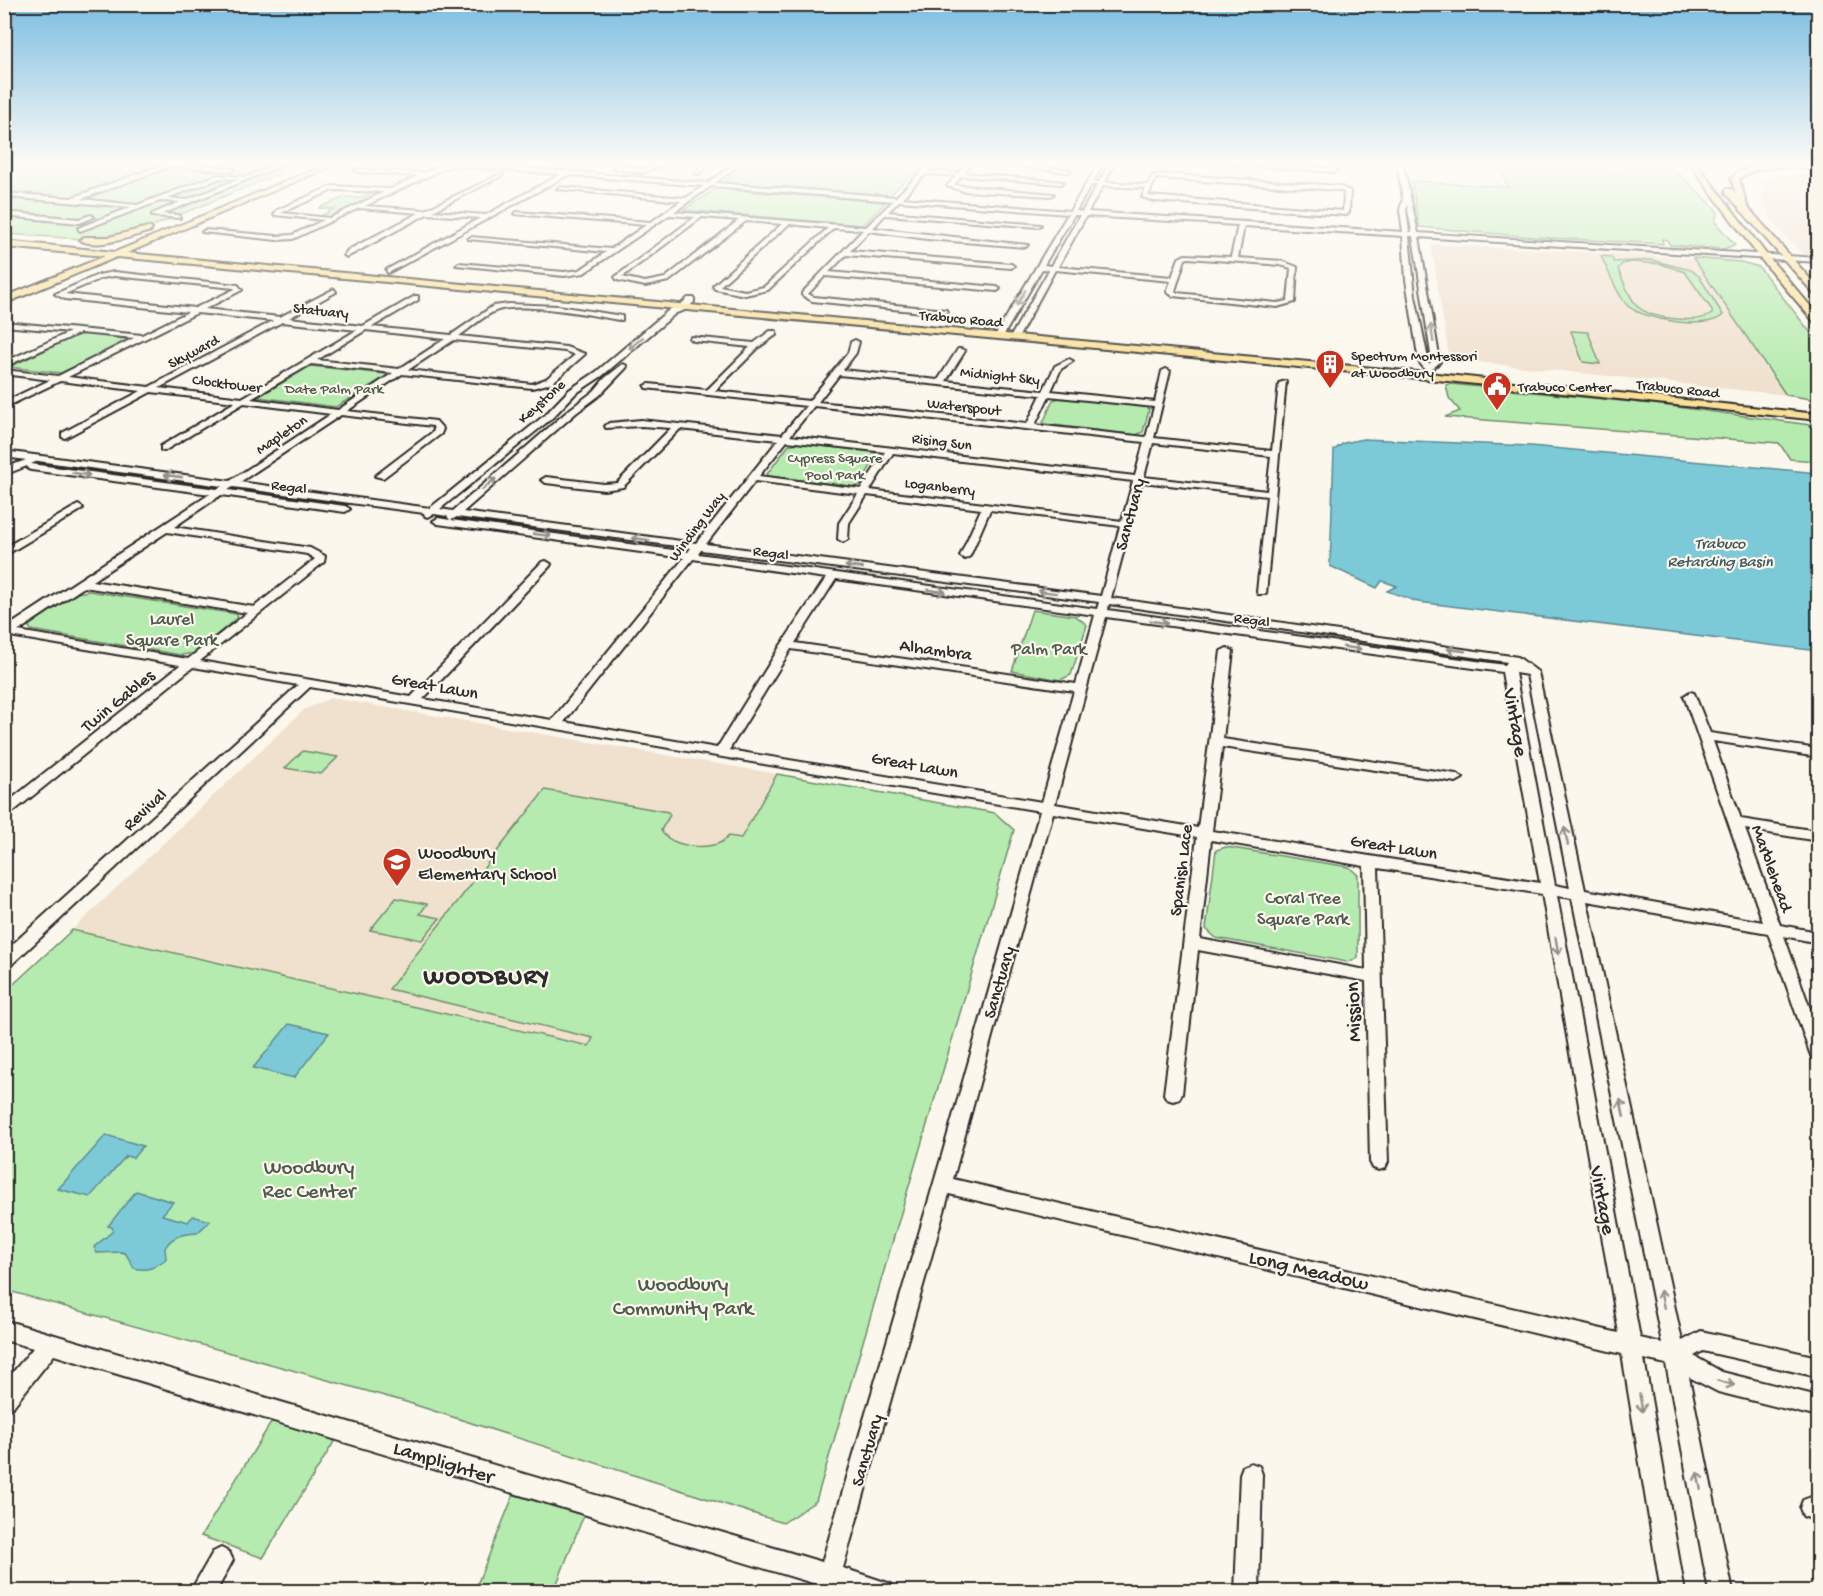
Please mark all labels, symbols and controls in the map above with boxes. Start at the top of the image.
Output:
one-way arrow [1015,289,1027,306]
street label: Statuary [292,300,350,324]
street label: Trabuco Road [917,307,1004,333]
one-way arrow [1426,324,1437,343]
street label: Skyward [165,331,224,374]
one-way arrow [629,336,644,350]
building icon: Spectrum Montessori at Woodbury [1314,348,1346,390]
place label: Spectrum Montessori at Woodbury [1351,348,1477,383]
street label: Midnight Sky [959,364,1041,390]
public building icon: Trabuco Center [1481,370,1513,412]
street label: Clocktower [191,372,264,398]
street label: Keystone [515,376,570,428]
street label: Trabuco Road [1634,377,1721,403]
place label: Trabuco Center [1517,379,1613,397]
park label: Date Palm Park [284,381,384,399]
street label: Waterspout [926,395,1003,421]
street label: Mapleton [253,412,311,459]
street label: Rising Sun [911,430,973,456]
park label: Cypress Square Pool Park [788,450,883,485]
one-way arrow [71,468,90,479]
one-way arrow [164,471,184,482]
street label: Loganberry [903,475,977,501]
street label: Sanctuary [1112,476,1151,553]
street label: Regal [270,477,308,499]
one-way arrow [481,477,496,491]
street label: Winding Way [665,488,730,566]
one-way arrow [532,530,552,541]
one-way arrow [632,533,651,544]
water label: Trabuco Retarding Basin [1667,536,1773,573]
street label: Regal [752,543,790,565]
one-way arrow [844,562,864,573]
one-way arrow [927,585,947,596]
one-way arrow [1038,587,1057,598]
park label: Laurel Square Park [126,610,220,652]
street label: Regal [1233,610,1271,632]
one-way arrow [1149,616,1168,627]
street label: Alhambra [898,636,974,667]
park label: Palm Park [1010,640,1089,661]
one-way arrow [1342,643,1362,654]
one-way arrow [1447,645,1467,656]
street label: Twin Gables [77,665,161,739]
street label: Great Lawn [390,670,480,705]
street label: Vintage [1495,685,1532,760]
street label: Great Lawn [870,749,960,784]
street label: Revival [119,785,172,836]
street label: Marblehead [1745,822,1797,917]
street label: Spanish Lace [1166,823,1199,917]
one-way arrow [1559,827,1571,846]
street label: Great Lawn [1349,831,1439,866]
place label: Woodbury Elementary School [418,844,557,886]
school or university icon: Woodbury Elementary School [381,846,413,888]
park label: Coral Tree Square Park [1257,889,1351,931]
one-way arrow [1552,936,1563,955]
street label: Sanctuary [980,944,1021,1021]
district label: WOODBURY [423,964,550,993]
street label: Mission [1342,981,1369,1042]
one-way arrow [1616,1099,1627,1118]
park label: Woodbury Rec Center [263,1157,357,1206]
street label: Vintage [1581,1163,1620,1238]
street label: Long Meadow [1246,1247,1371,1298]
park label: Woodbury Community Park [613,1274,756,1323]
one-way arrow [1656,1289,1667,1309]
one-way arrow [1716,1378,1735,1390]
one-way arrow [1635,1392,1646,1412]
street label: Sanctuary [848,1412,889,1489]
street label: Lamplighter [390,1437,498,1492]
one-way arrow [1693,1472,1704,1492]

